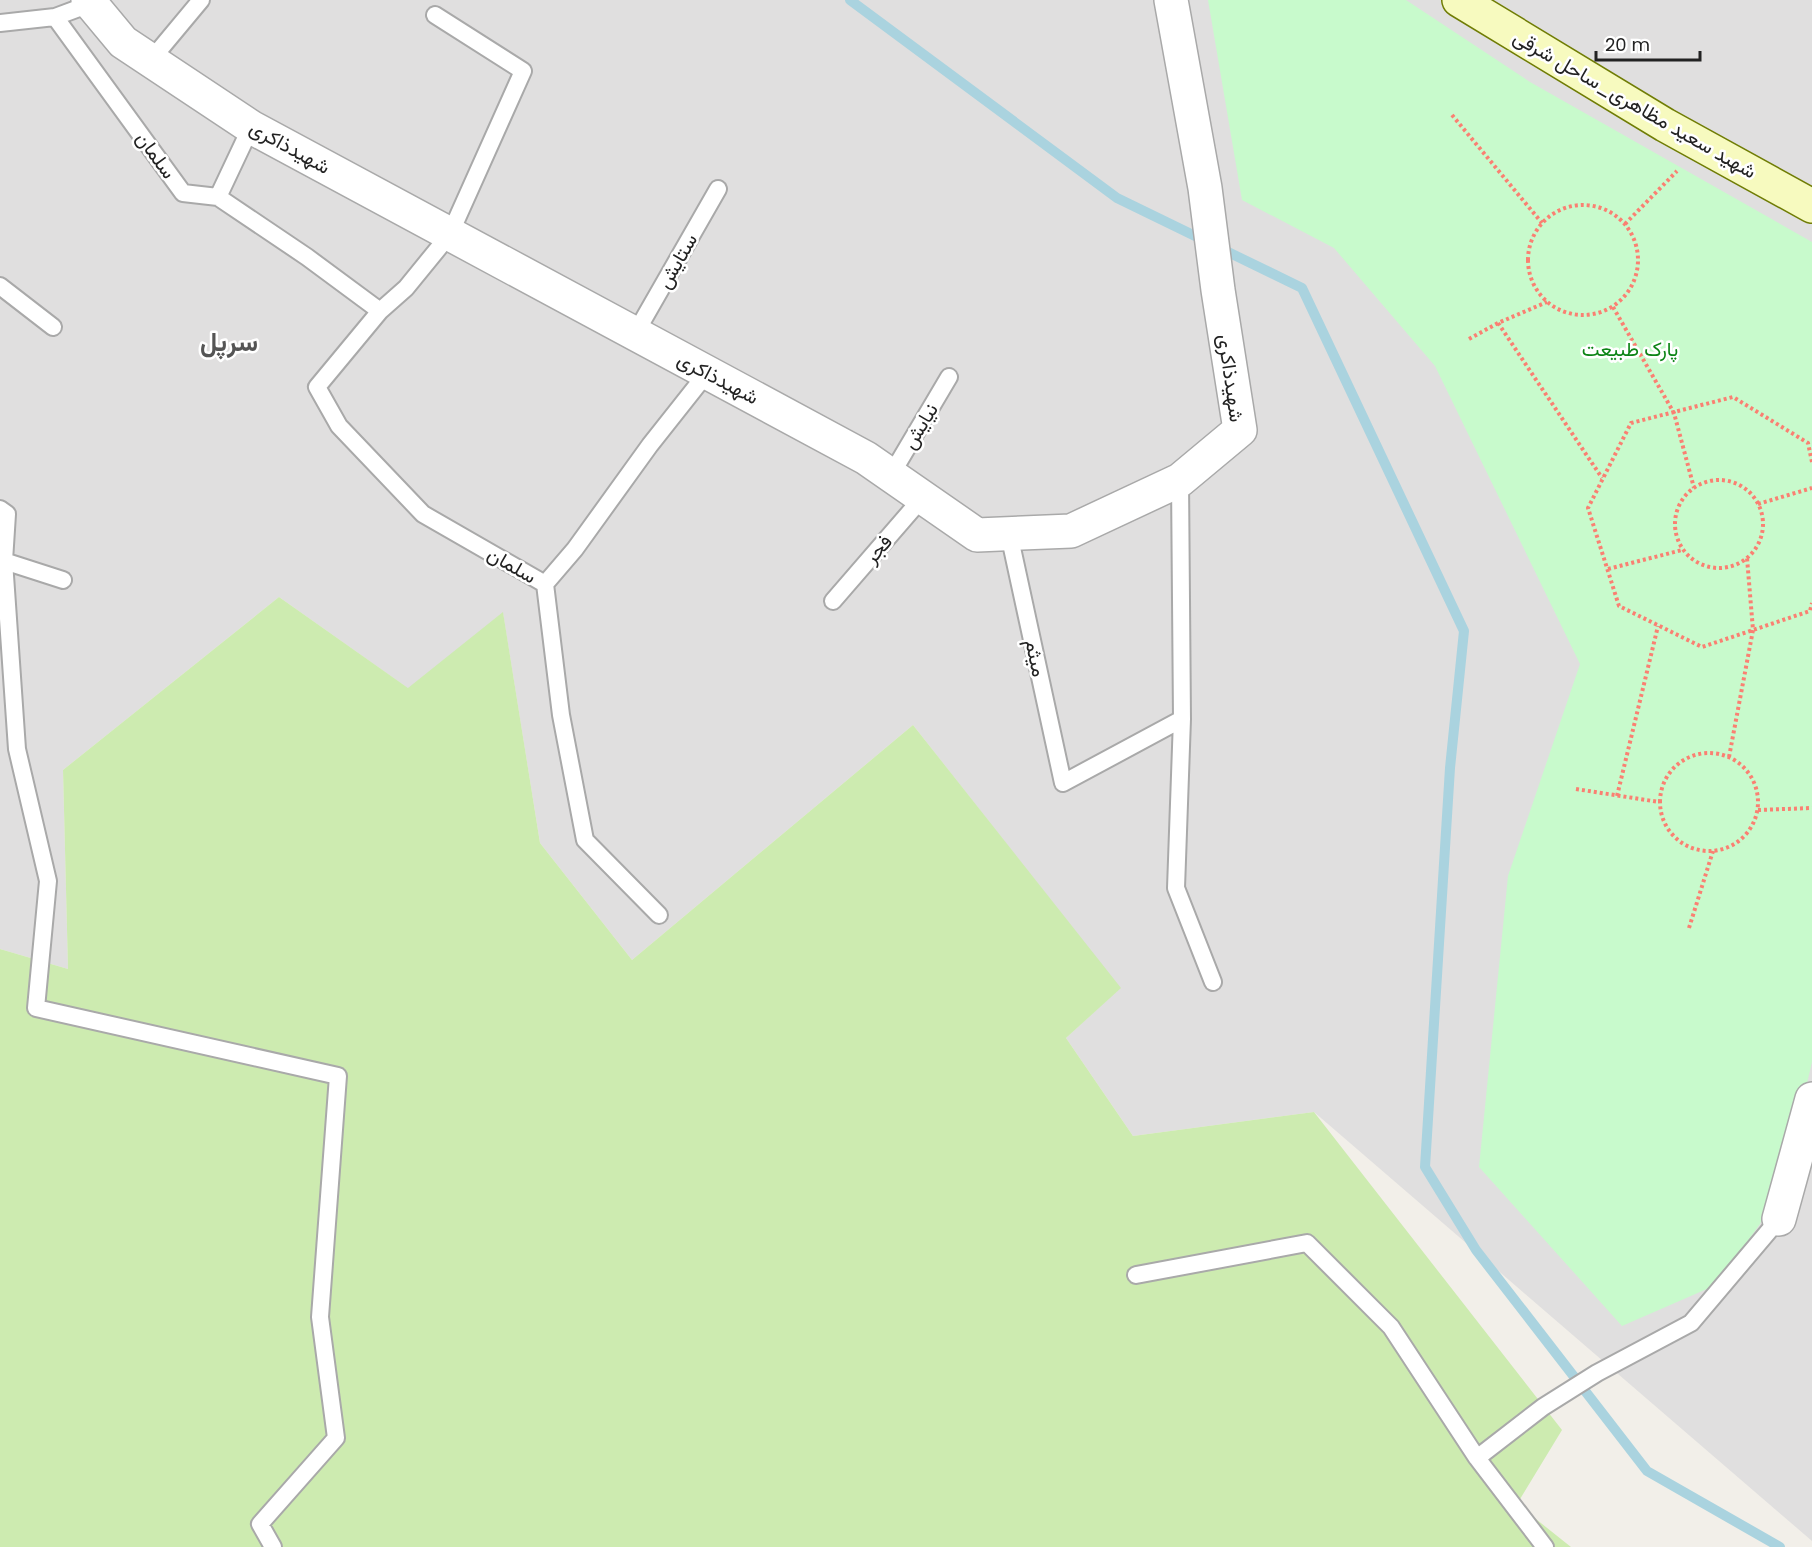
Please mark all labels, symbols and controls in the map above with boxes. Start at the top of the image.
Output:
street label: شهید سعید مظاهری_ساحل شرقی [1508,23,1762,185]
scale bar [1596,24,1700,62]
text: 20 m [1605,32,1650,57]
street label: شهیدذاکری [244,113,336,181]
street label: سلمان [129,126,183,184]
street label: ستایش [650,228,704,294]
district label: سرپل [200,324,258,360]
street label: شهیدذاکری [1211,332,1251,424]
park label: پارک طبیعت [1582,335,1678,363]
street label: شهیدذاکری [672,345,764,411]
street label: نیایش [895,398,945,454]
street label: فجر [857,528,899,570]
street label: سلمان [482,540,542,590]
street label: میثم [1018,637,1054,679]

